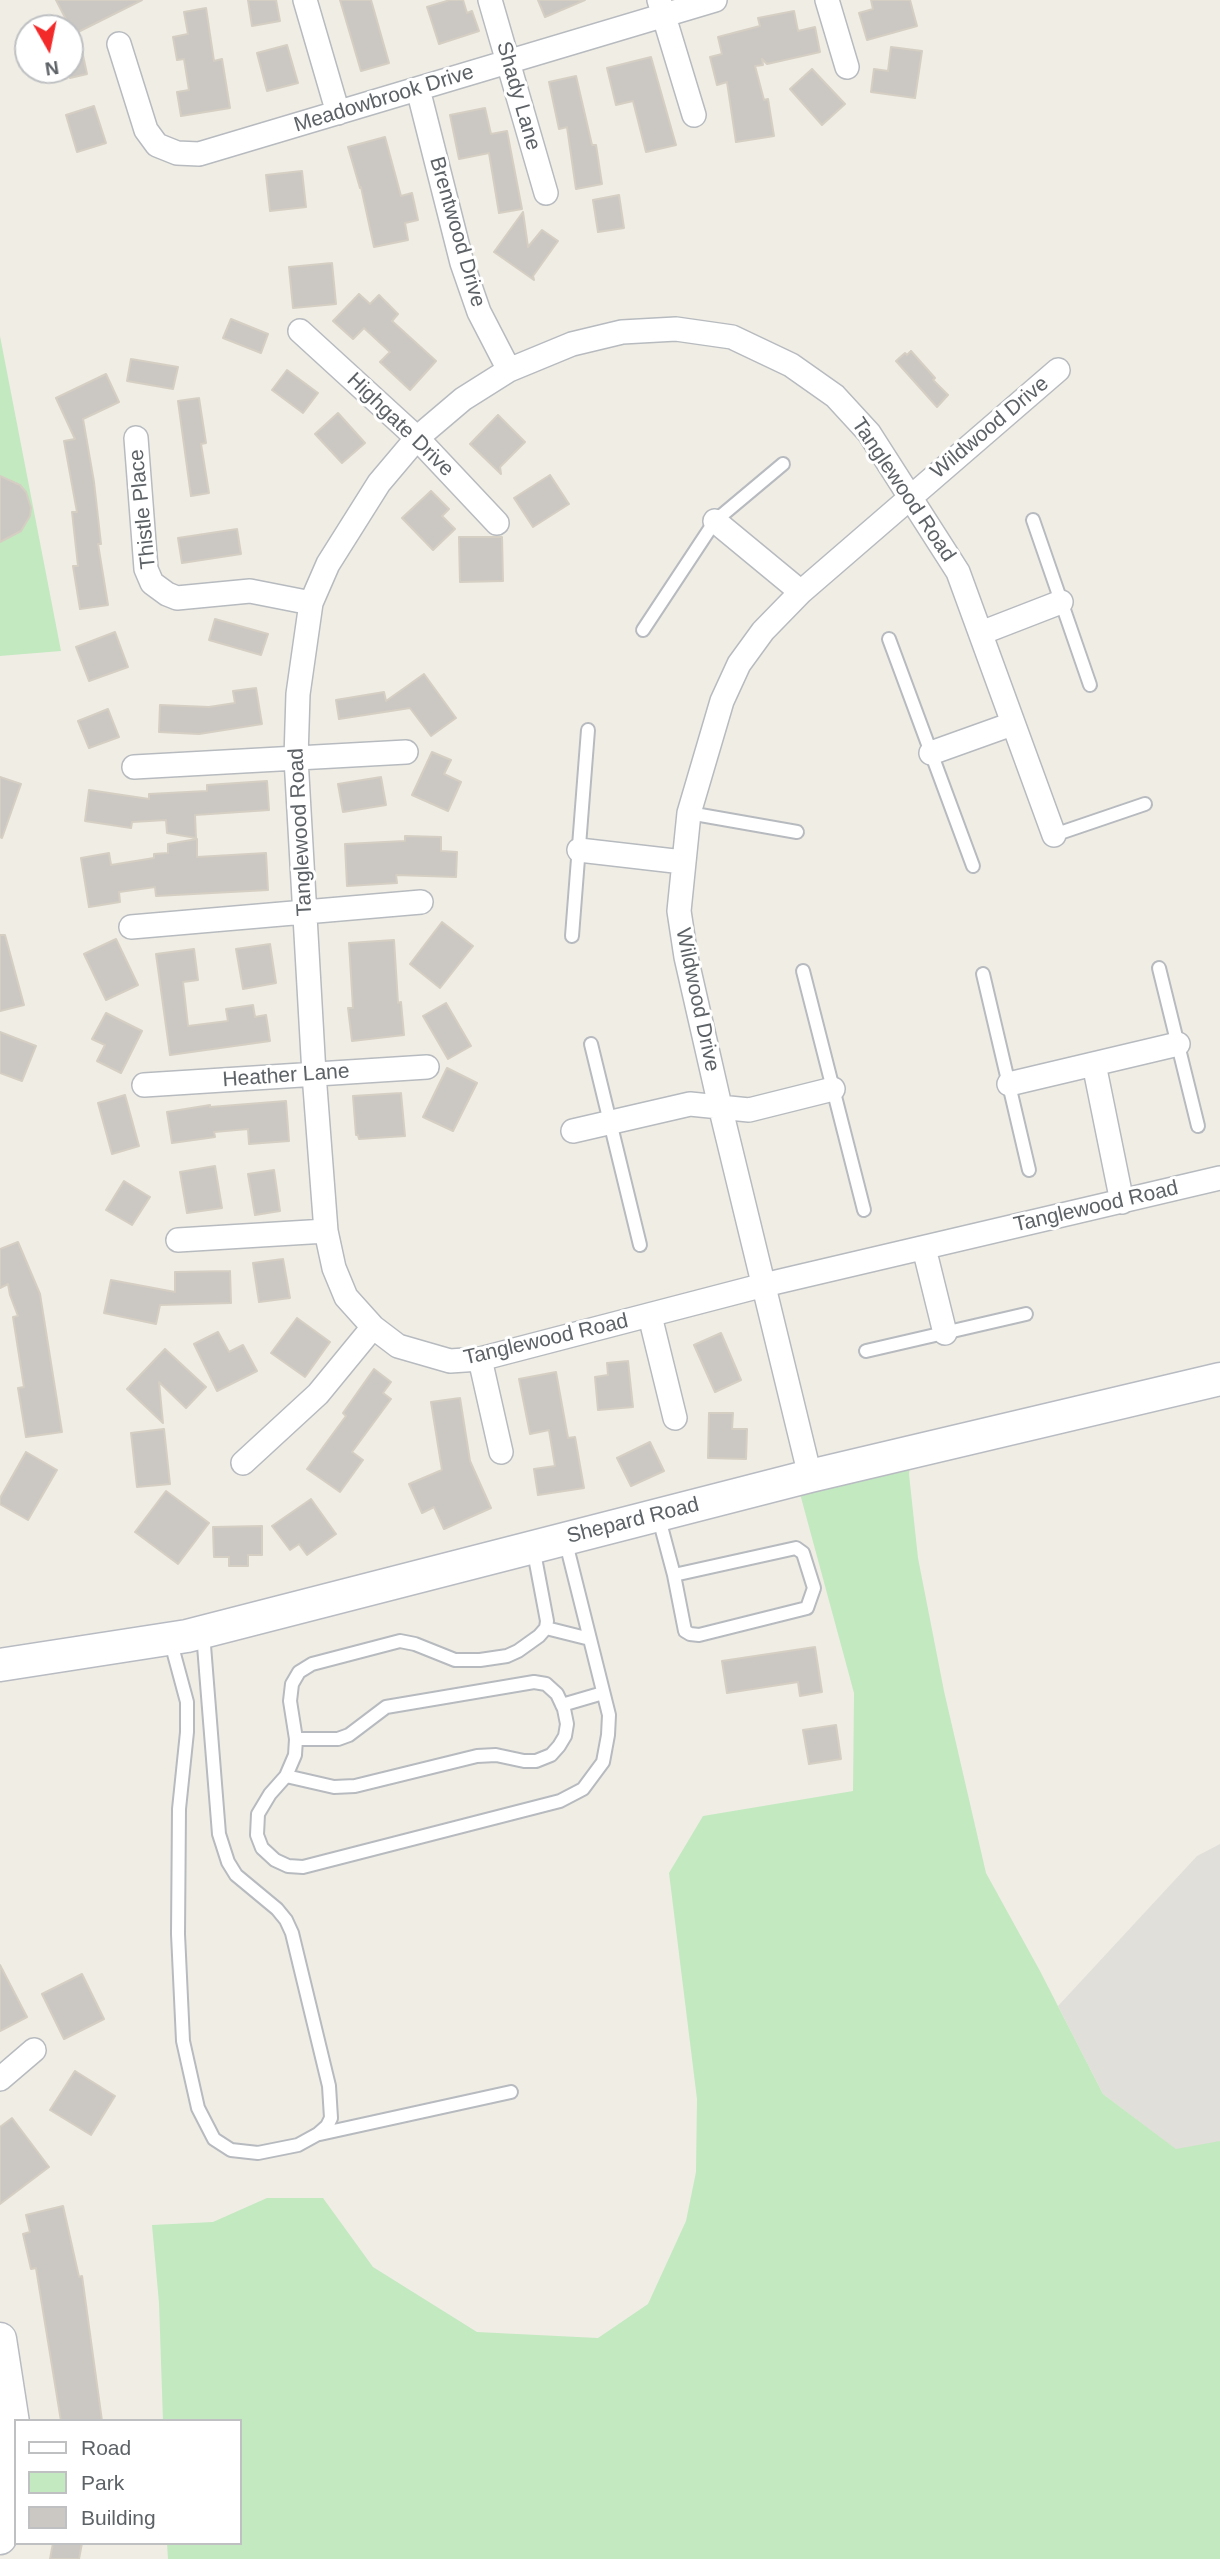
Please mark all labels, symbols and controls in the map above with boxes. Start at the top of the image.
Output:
north arrow [14,14,84,84]
street label: Shady Lane [490,39,546,153]
text: N [44,57,60,80]
street label: Meadowbrook Drive [291,60,477,138]
street label: Brentwood Drive [423,154,491,310]
street label: Highgate Drive [341,368,459,482]
street label: Wildwood Drive [926,371,1054,485]
street label: Tanglewood Road [846,413,960,567]
street label: Thistle Place [124,448,162,570]
street label: Tanglewood Road [284,747,318,917]
street label: Wildwood Drive [670,926,724,1074]
street label: Heather Lane [222,1059,350,1093]
street label: Tanglewood Road [1011,1176,1181,1238]
street label: Tanglewood Road [461,1309,631,1371]
street label: Shepard Road [564,1492,702,1550]
legend [14,2419,242,2545]
text: Road [81,2436,131,2459]
text: Park [81,2471,124,2494]
text: Building [81,2506,156,2529]

